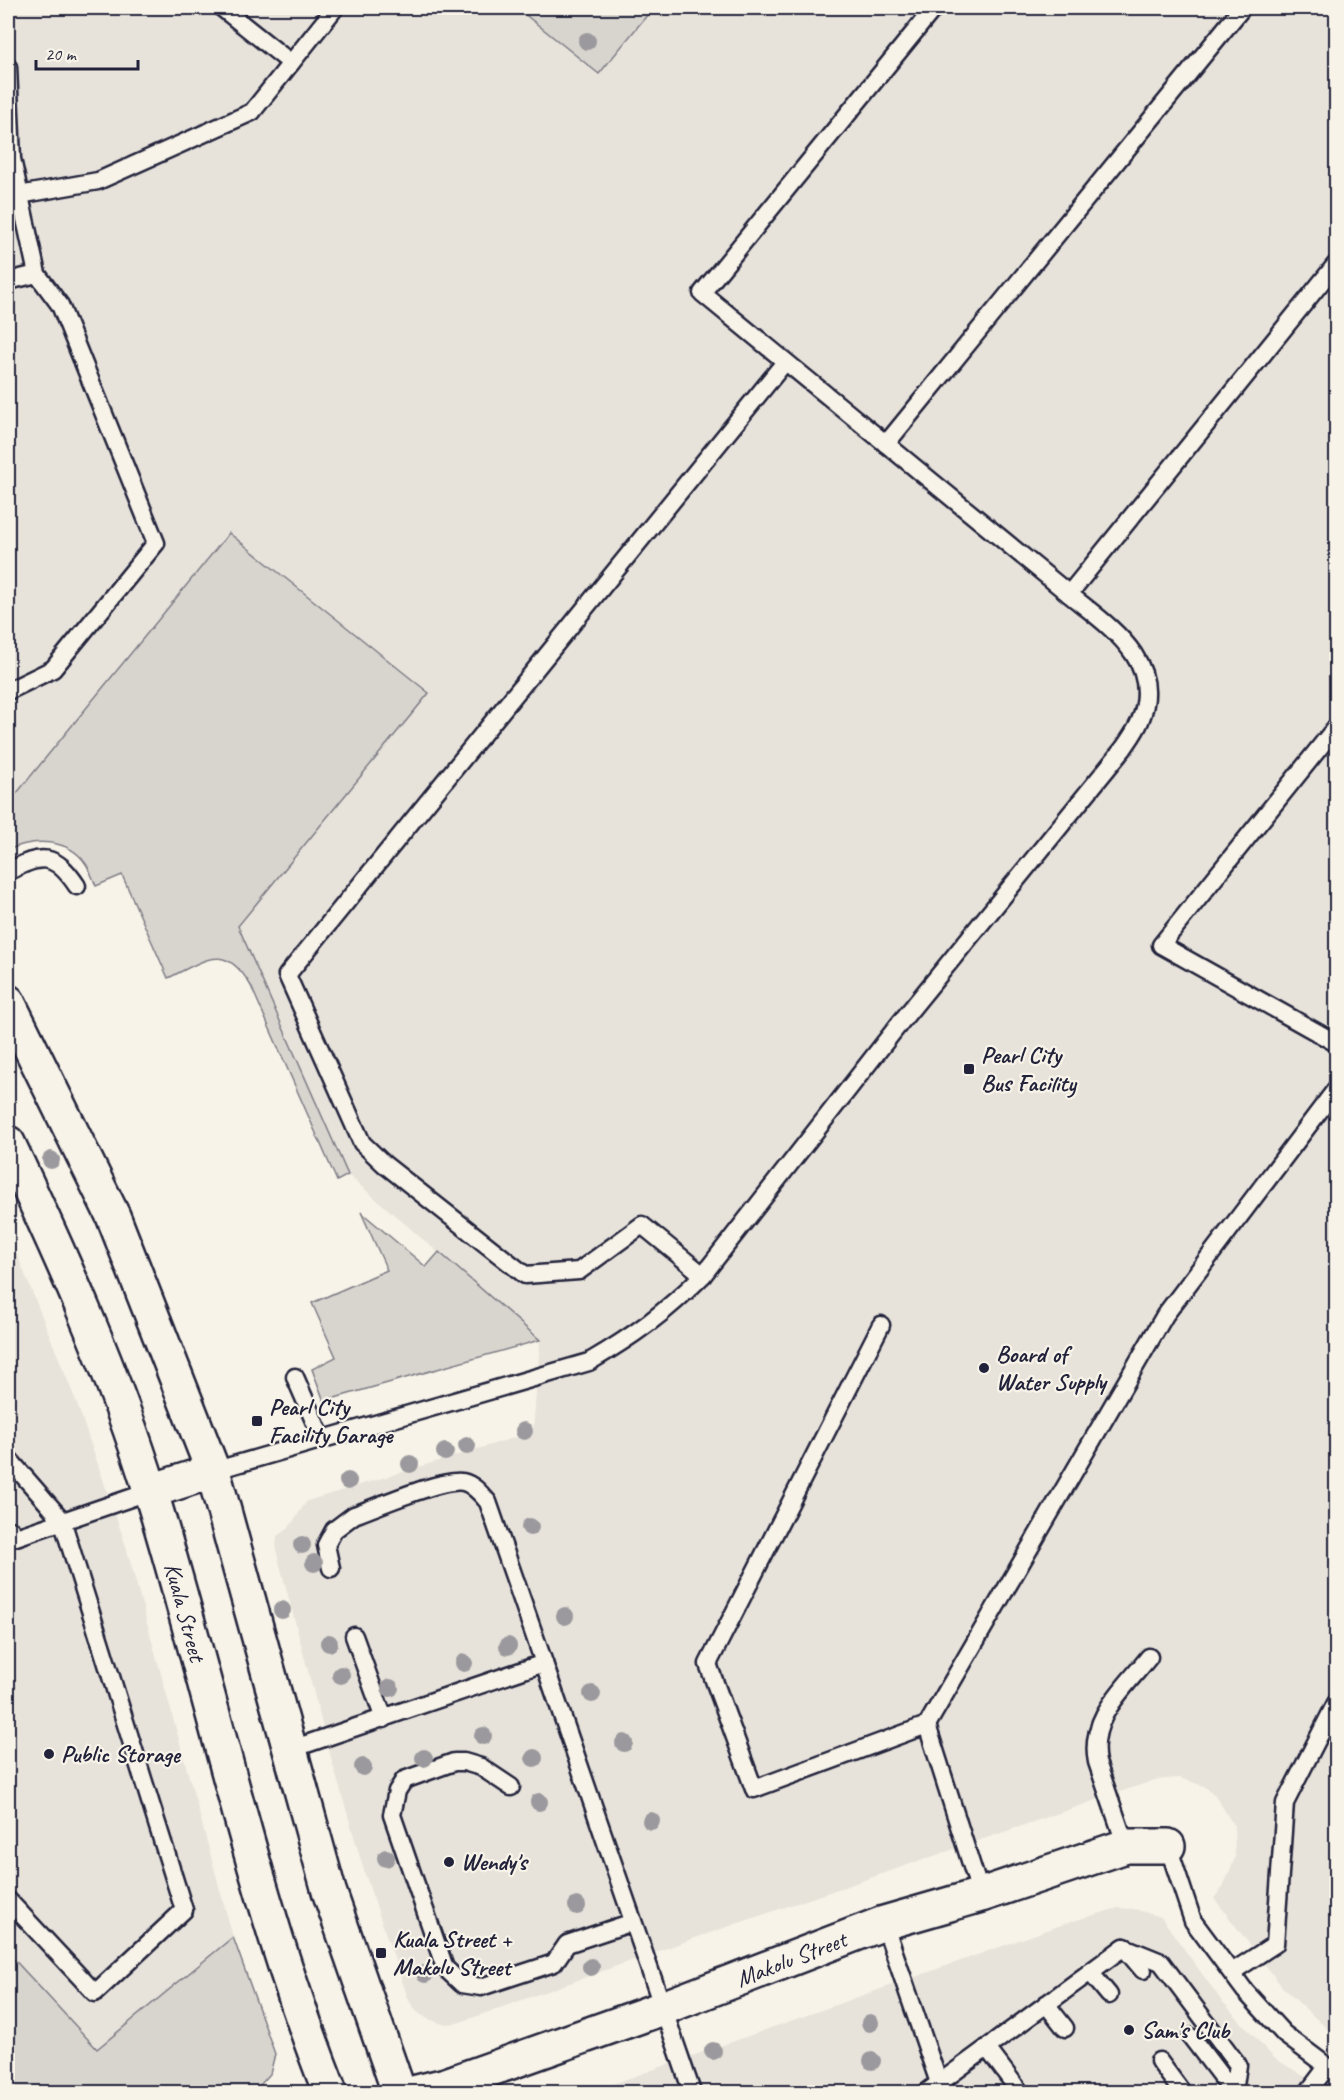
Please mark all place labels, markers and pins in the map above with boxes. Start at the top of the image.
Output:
place label: Pearl City Bus Facility [981,1040,1077,1098]
marker: Pearl City Bus Facility [962,1062,976,1076]
place label: Board of Water Supply [996,1339,1109,1397]
marker: Board of Water Supply [977,1361,991,1375]
place label: Pearl City Facility Garage [269,1392,394,1450]
marker: Pearl City Facility Garage [250,1414,264,1428]
place label: Public Storage [61,1739,182,1769]
marker: Public Storage [42,1747,56,1761]
place label: Wendy's [461,1847,529,1877]
marker: Wendy's [442,1855,456,1869]
place label: Kuala Street + Makolu Street [393,1924,513,1982]
marker: Kuala Street + Makolu Street [374,1946,388,1960]
place label: Sam's Club [1141,2015,1232,2045]
marker: Sam's Club [1122,2023,1136,2037]

